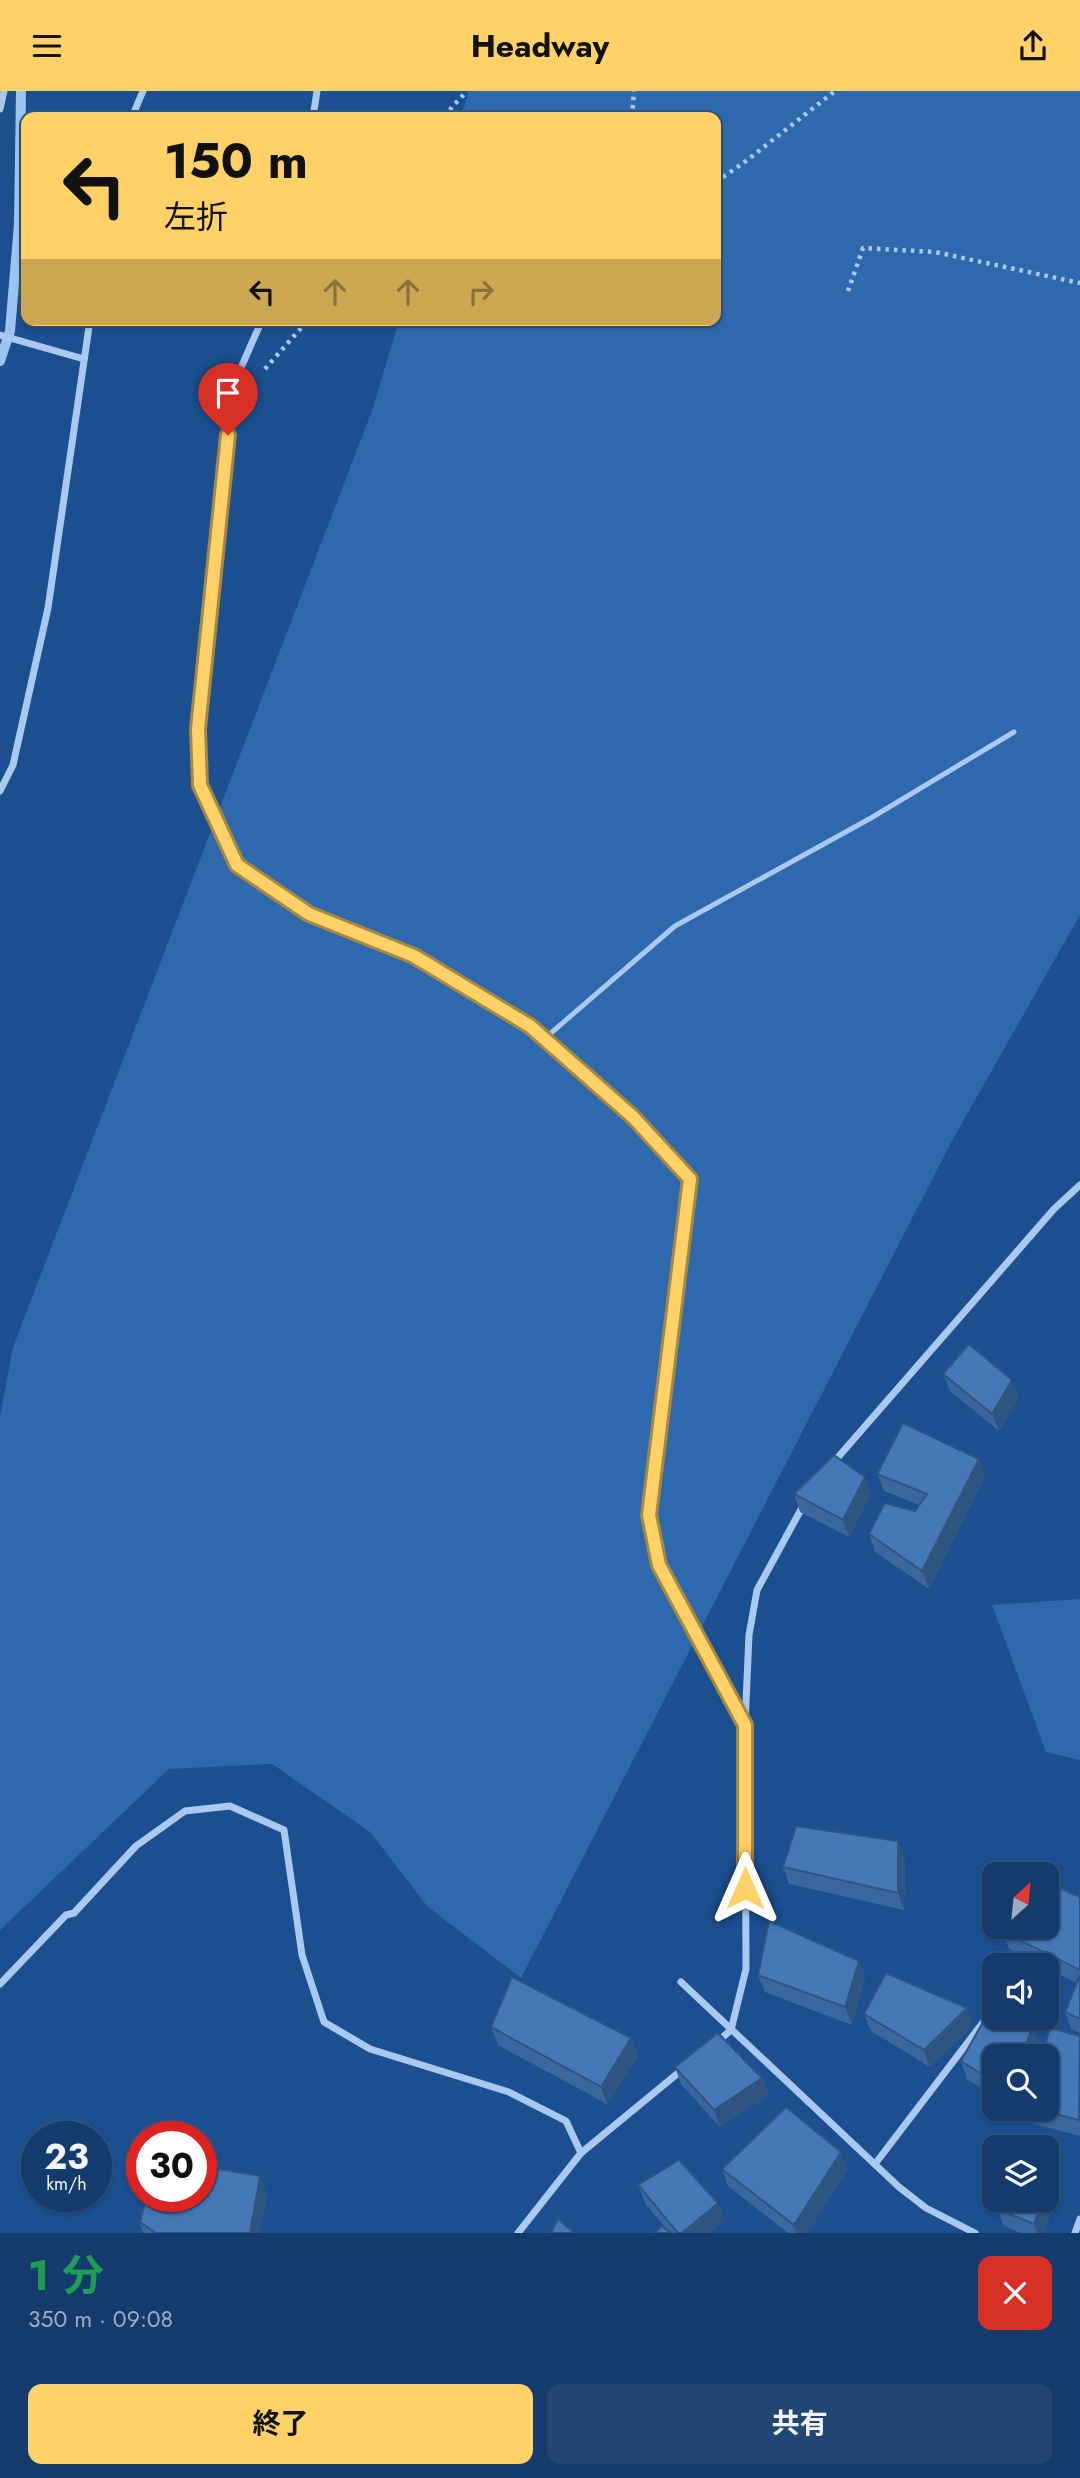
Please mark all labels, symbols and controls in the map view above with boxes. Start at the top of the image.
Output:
text: Headway [471,23,609,69]
icon: menu [28,27,66,65]
icon: share [1014,27,1052,65]
text: 150 m [164,126,308,196]
icon: left [49,140,140,231]
text: 左折 [164,194,228,240]
icon: left [243,273,281,311]
icon: ahead [316,273,354,311]
icon: ahead [389,273,427,311]
icon: right [462,273,500,311]
pin [198,363,258,435]
icon: arrive [209,374,247,412]
position arrow [708,1851,782,1925]
north arrow [982,1862,1059,1939]
map controls [982,1862,1059,2212]
button: sound [982,1953,1059,2030]
button: search [982,2044,1059,2121]
speed limit sign: 30 [126,2121,217,2212]
text: 23 [44,2132,89,2182]
button: layers [982,2135,1059,2212]
text: km/h [46,2171,87,2197]
text: 1 分 [28,2245,104,2306]
button: close [978,2256,1052,2330]
text: 350 m · 09:08 [28,2302,173,2336]
button: 終了 [28,2384,533,2464]
button: 共有 [547,2384,1052,2464]

